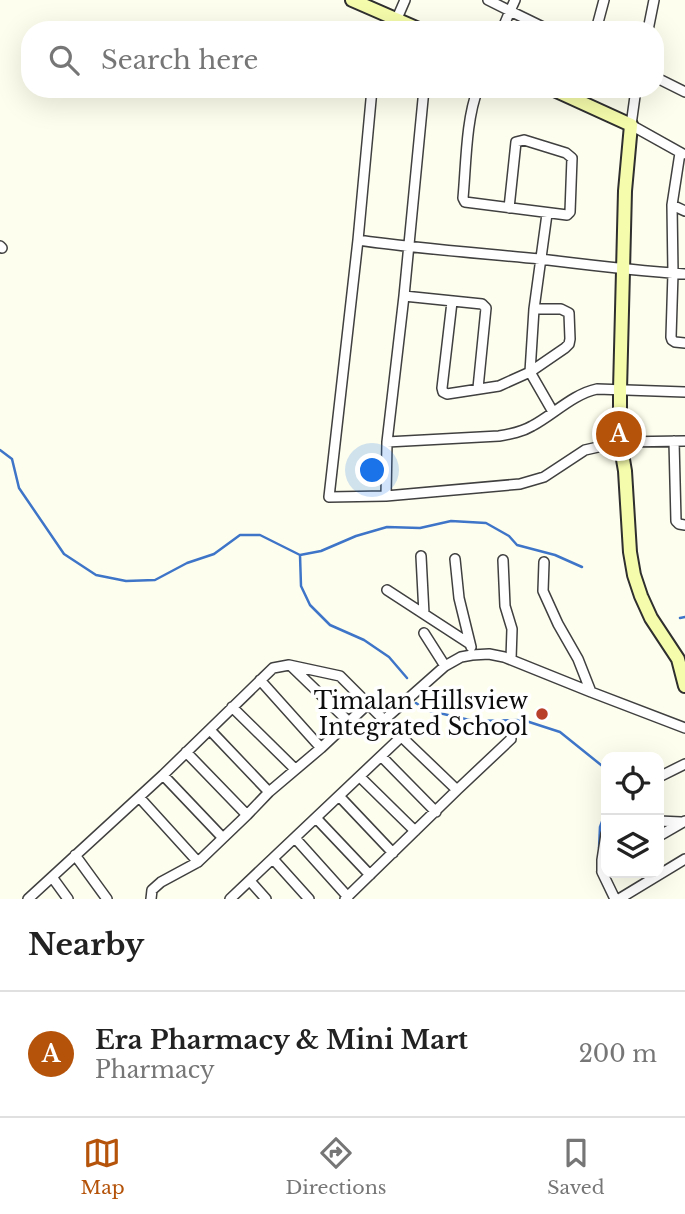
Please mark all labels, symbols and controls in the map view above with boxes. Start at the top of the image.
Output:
search box [21,21,664,98]
icon: search [45,41,83,79]
text: Search here [101,44,258,76]
pin: A [596,408,642,460]
your location [355,453,389,487]
place label: Timalan Hillsview Integrated School [314,687,528,741]
marker: Timalan Hillsview Integrated School [534,706,550,722]
map controls [601,752,664,878]
button: locate [601,752,664,815]
button: layers [601,815,664,878]
text: Nearby [28,926,144,963]
text: Era Pharmacy & Mini Mart [95,1024,468,1056]
text: A [42,1040,60,1068]
text: 200 m [579,1040,657,1068]
text: Pharmacy [95,1056,215,1084]
tab: Map [80,1134,125,1199]
tab: Directions [285,1134,386,1199]
tab: Saved [547,1134,605,1199]

